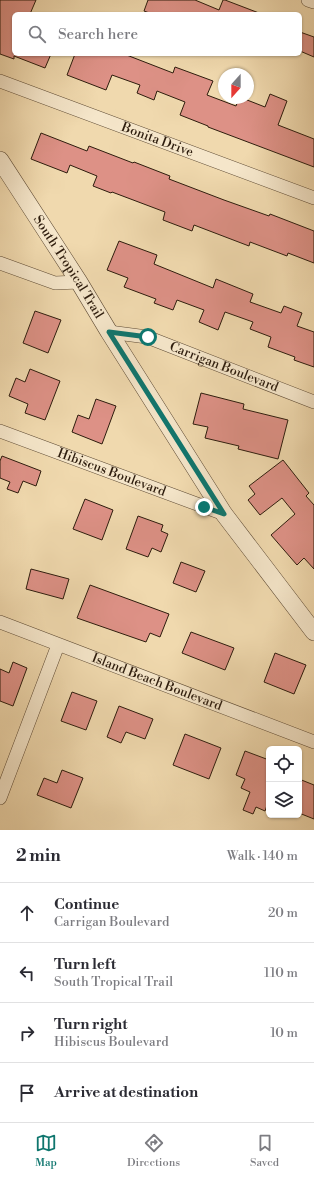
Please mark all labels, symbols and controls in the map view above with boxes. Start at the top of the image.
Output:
search box [12,12,302,56]
icon: search [26,23,48,45]
text: Search here [58,25,138,44]
north arrow [218,68,254,104]
street label: Bonita Drive [118,119,196,160]
street label: South Tropical Trail [30,212,107,322]
route start [139,328,157,346]
street label: Carrigan Boulevard [167,339,281,396]
street label: Hibiscus Boulevard [55,445,169,500]
route end [195,498,213,516]
street label: Island Beach Boulevard [89,650,225,714]
map controls [266,746,302,818]
button: locate [266,746,302,782]
button: layers [266,782,302,818]
text: 2 min [16,845,61,867]
text: Walk · 140 m [227,848,298,864]
text: Continue [54,895,119,914]
icon: ahead [16,902,38,924]
text: 20 m [268,905,298,921]
text: Carrigan Boulevard [54,914,169,930]
text: Turn left [54,955,116,974]
icon: left [16,962,38,984]
text: 110 m [264,965,298,981]
text: South Tropical Trail [54,974,173,990]
text: Turn right [54,1015,128,1034]
icon: right [16,1022,38,1044]
text: 10 m [270,1025,298,1041]
text: Hibiscus Boulevard [54,1034,169,1050]
icon: arrive [16,1082,38,1104]
text: Arrive at destination [54,1083,198,1102]
tab: Map [35,1132,57,1170]
tab: Directions [127,1132,180,1170]
tab: Saved [250,1132,279,1170]

